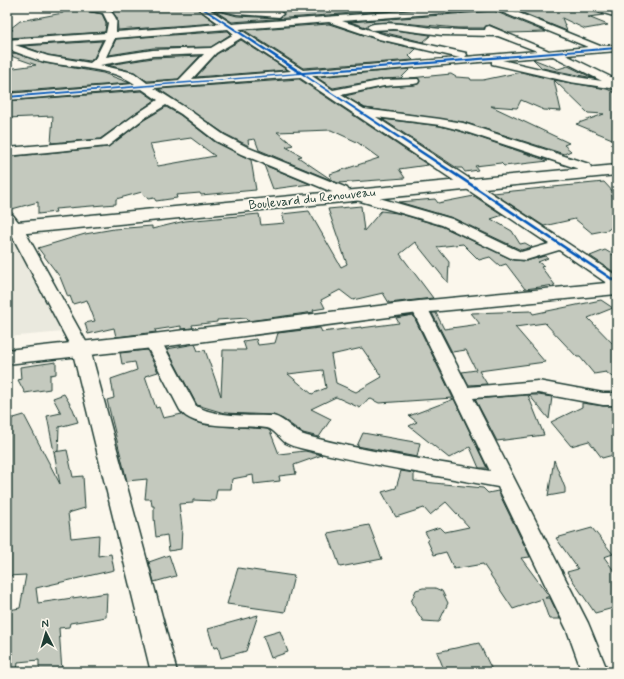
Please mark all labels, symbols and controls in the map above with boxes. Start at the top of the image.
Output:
street label: Boulevard du Renouveau [248,184,376,214]
north arrow [26,613,66,653]
text: N [41,617,49,631]

